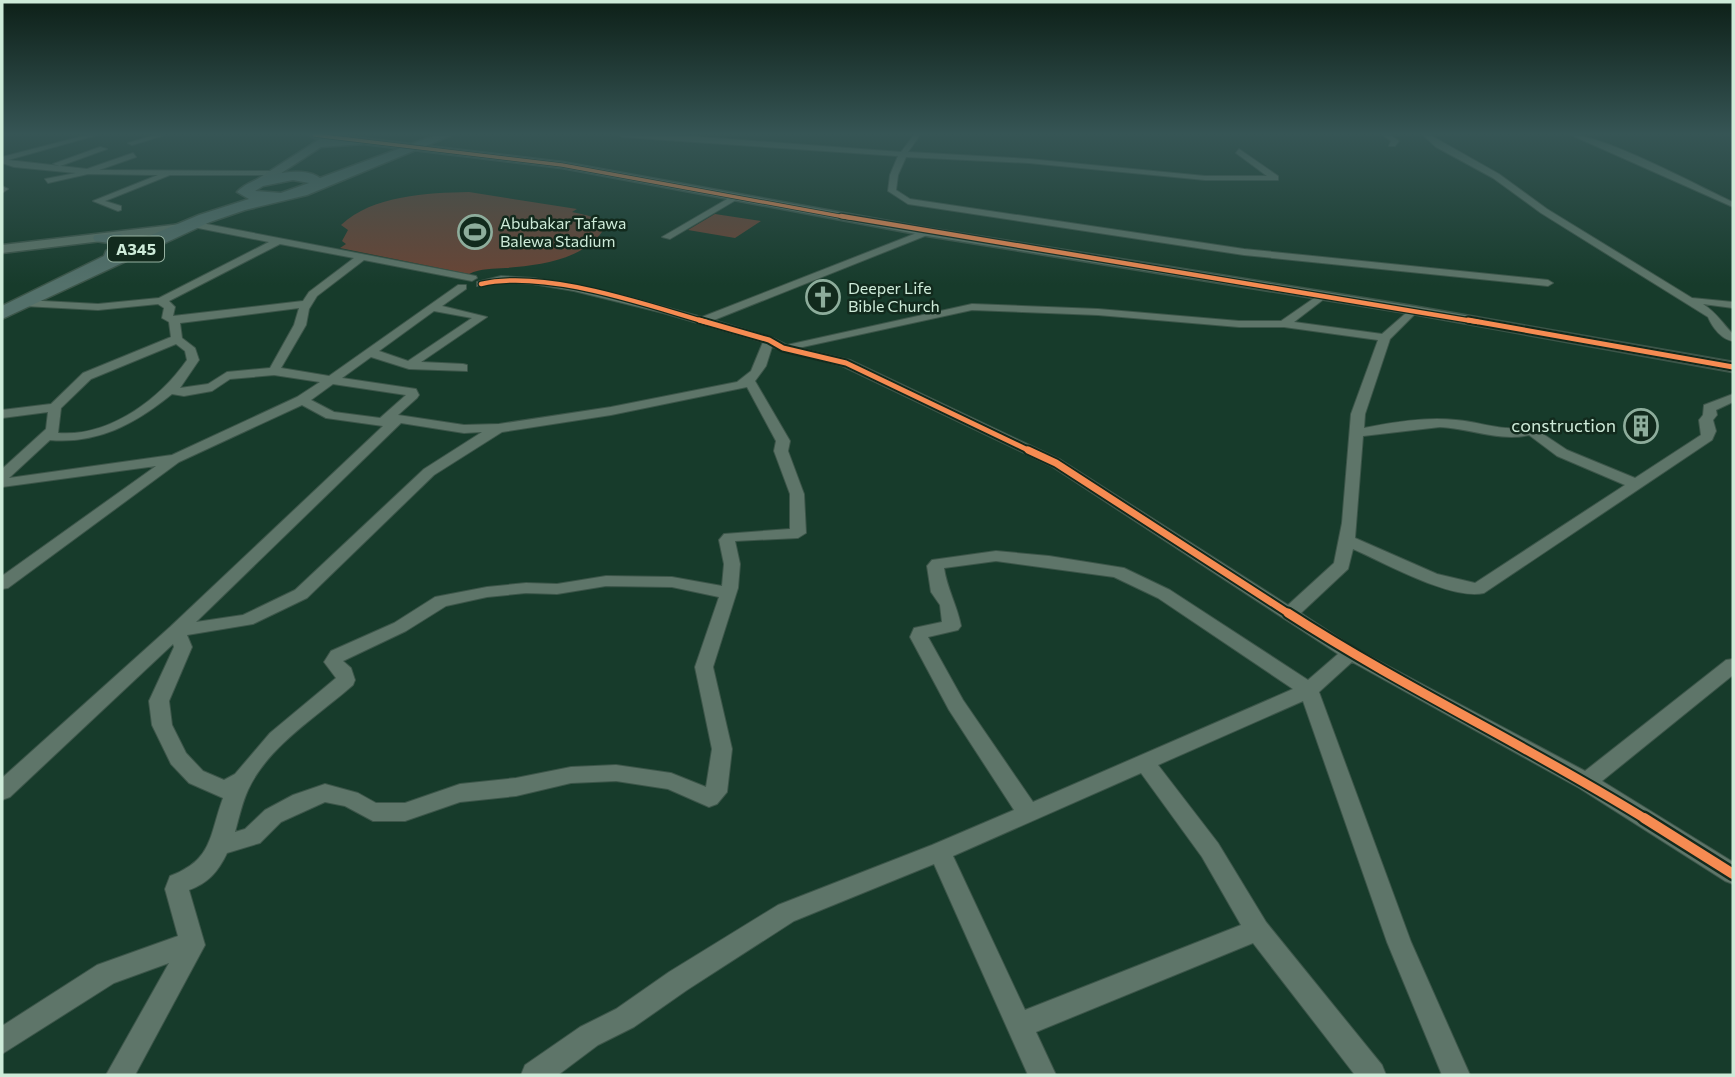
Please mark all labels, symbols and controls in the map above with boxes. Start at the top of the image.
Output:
sports icon: Abubakar Tafawa Balewa Stadium [456,213,494,251]
place label: Abubakar Tafawa Balewa Stadium [500,213,626,250]
road number: A345 [108,236,164,262]
church icon: Deeper Life Bible Church [804,278,842,316]
place label: Deeper Life Bible Church [848,278,940,315]
building icon: construction [1622,407,1660,445]
place label: construction [1511,414,1616,436]

